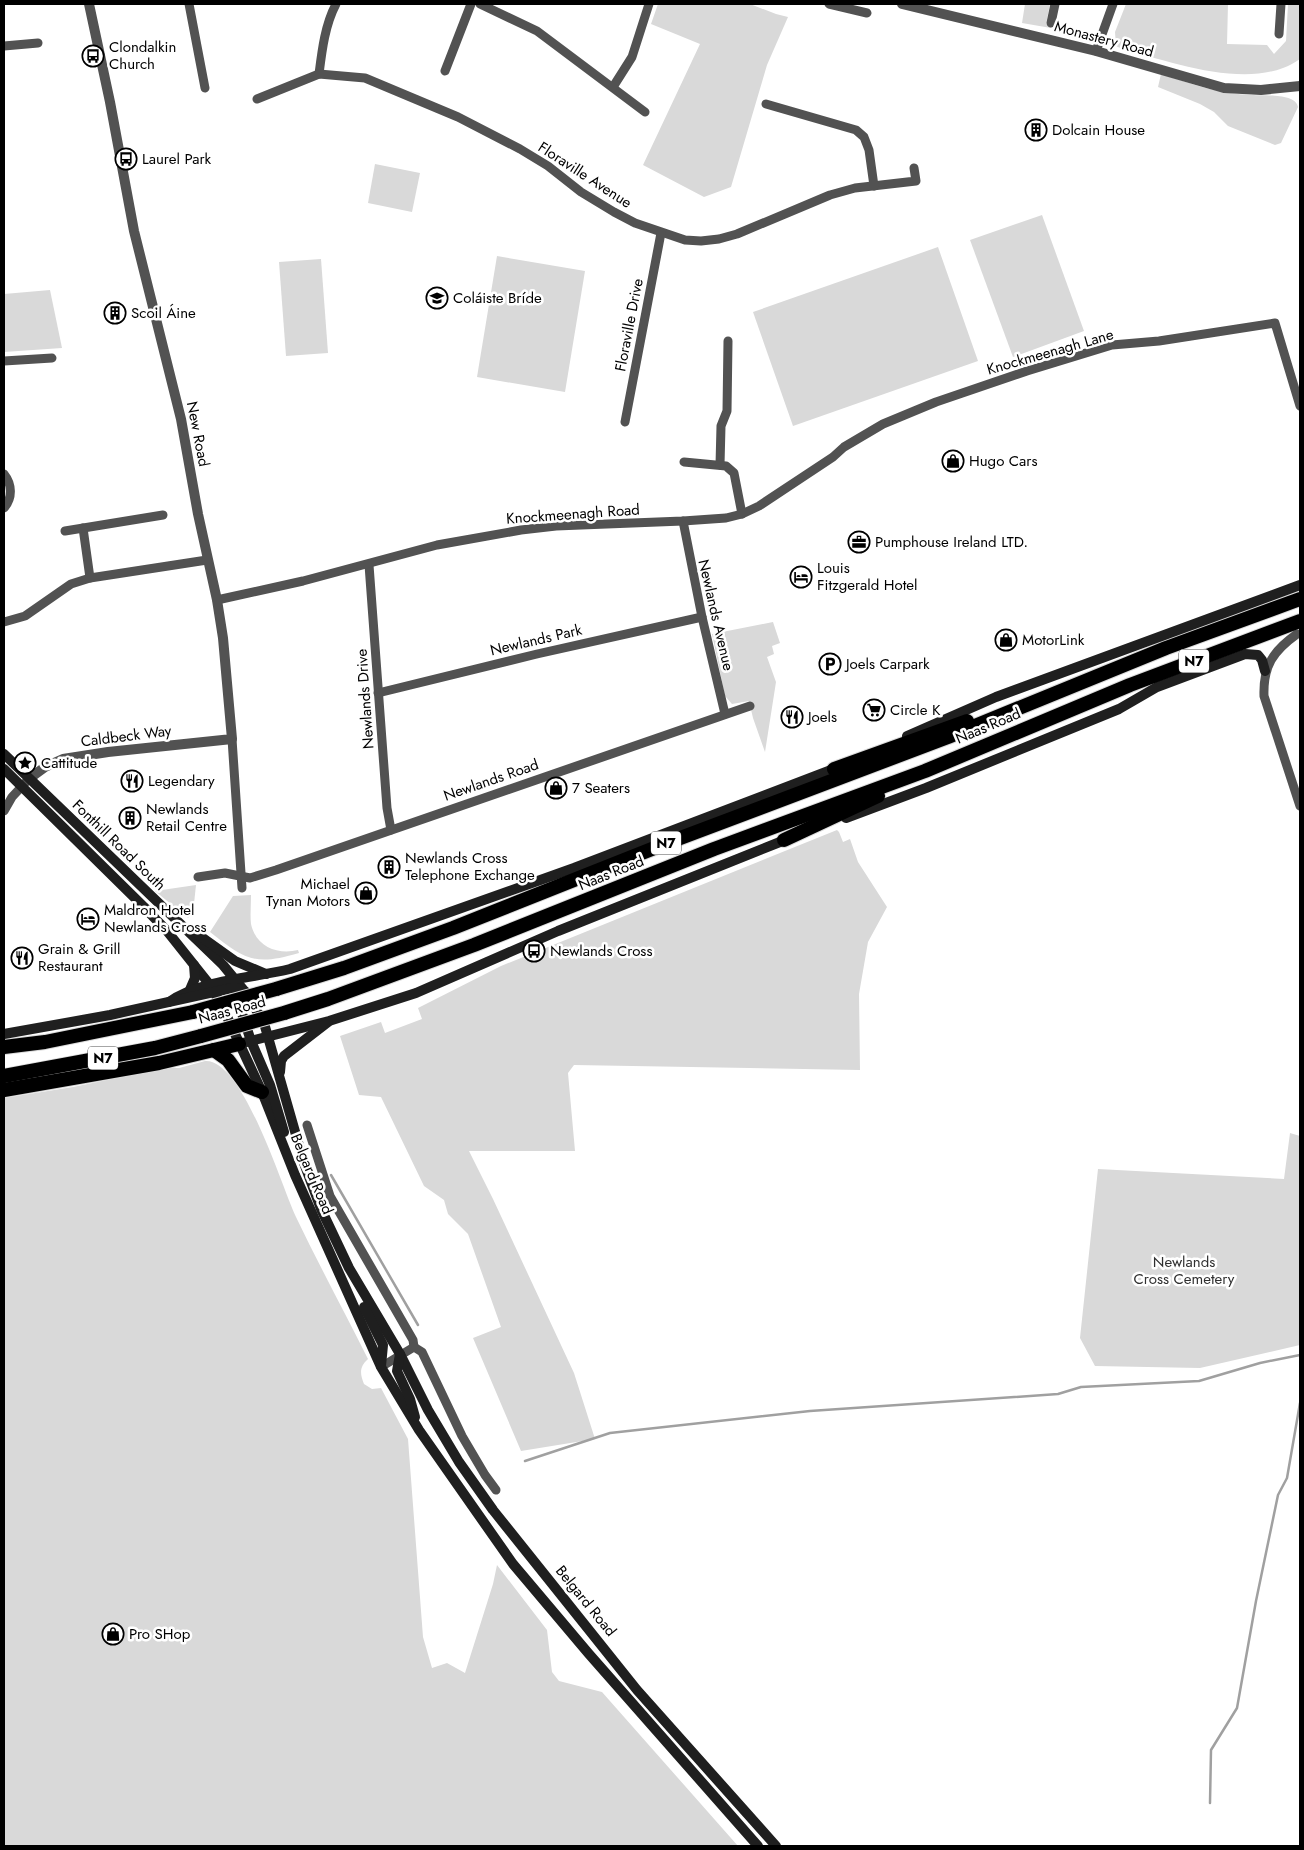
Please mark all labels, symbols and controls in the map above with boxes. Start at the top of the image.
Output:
street label: Monastery Road [1052,15,1156,63]
place label: Clondalkin Church [109,36,176,75]
bus stop icon: Clondalkin Church [81,44,105,68]
building icon: Dolcain House [1024,118,1048,142]
place label: Dolcain House [1052,119,1145,141]
street label: Floraville Avenue [534,136,636,214]
bus stop icon: Laurel Park [114,147,138,171]
place label: Laurel Park [142,148,212,170]
street label: Floraville Drive [609,276,649,373]
school or university icon: Coláiste Bríde [425,286,449,310]
place label: Coláiste Bríde [453,287,542,309]
building icon: Scoil Áine [103,301,127,325]
place label: Scoil Áine [131,302,196,324]
street label: Knockmeenagh Lane [984,323,1116,381]
street label: New Road [181,399,215,469]
shop icon: Hugo Cars [941,449,965,473]
place label: Hugo Cars [969,450,1038,472]
street label: Knockmeenagh Road [505,498,641,530]
office icon: Pumphouse Ireland LTD. [847,530,871,554]
place label: Pumphouse Ireland LTD. [875,531,1028,553]
street label: Newlands Avenue [692,557,740,673]
place label: Louis Fitzgerald Hotel [817,557,918,596]
hotel icon: Louis Fitzgerald Hotel [789,565,813,589]
street label: Newlands Park [488,619,585,661]
shop icon: MotorLink [994,628,1018,652]
place label: MotorLink [1022,629,1085,651]
street label: Newlands Drive [351,648,379,750]
road number: N7 [1179,649,1209,672]
parking icon: Joels Carpark [818,652,842,676]
place label: Joels Carpark [844,653,930,675]
supermarket icon: Circle K [862,698,886,722]
place label: Circle K [890,699,941,721]
street label: Naas Road [952,702,1024,750]
restaurant icon: Joels [780,705,804,729]
place label: Joels [806,706,837,728]
street label: Caldbeck Way [79,719,173,752]
place icon: Cattitude [13,751,37,775]
place label: Cattitude [41,752,98,774]
street label: Newlands Road [440,753,542,807]
restaurant icon: Legendary [120,769,144,793]
place label: Legendary [148,770,215,792]
shop icon: 7 Seaters [544,776,568,800]
place label: 7 Seaters [572,777,630,799]
street label: Fonthill Road South [67,795,171,895]
place label: Newlands Retail Centre [146,798,227,837]
building icon: Newlands Retail Centre [118,806,142,830]
road number: N7 [651,831,681,854]
place label: Newlands Cross Telephone Exchange [405,847,535,886]
street label: Naas Road [575,850,647,896]
building icon: Newlands Cross Telephone Exchange [377,855,401,879]
place label: Michael Tynan Motors [266,873,350,912]
shop icon: Michael Tynan Motors [354,881,378,905]
place label: Maldron Hotel Newlands Cross [104,899,206,938]
hotel icon: Maldron Hotel Newlands Cross [76,907,100,931]
place label: Grain & Grill Restaurant [38,938,120,977]
bus stop icon: Newlands Cross [522,939,546,963]
place label: Newlands Cross [550,940,652,962]
restaurant icon: Grain & Grill Restaurant [10,946,34,970]
street label: Naas Road [196,990,268,1030]
road number: N7 [88,1046,118,1070]
street label: Belgard Road [285,1130,339,1218]
park label: Newlands Cross Cemetery [1134,1251,1235,1290]
street label: Belgard Road [550,1561,622,1641]
shop icon: Pro SHop [101,1622,125,1646]
place label: Pro SHop [129,1623,191,1645]

